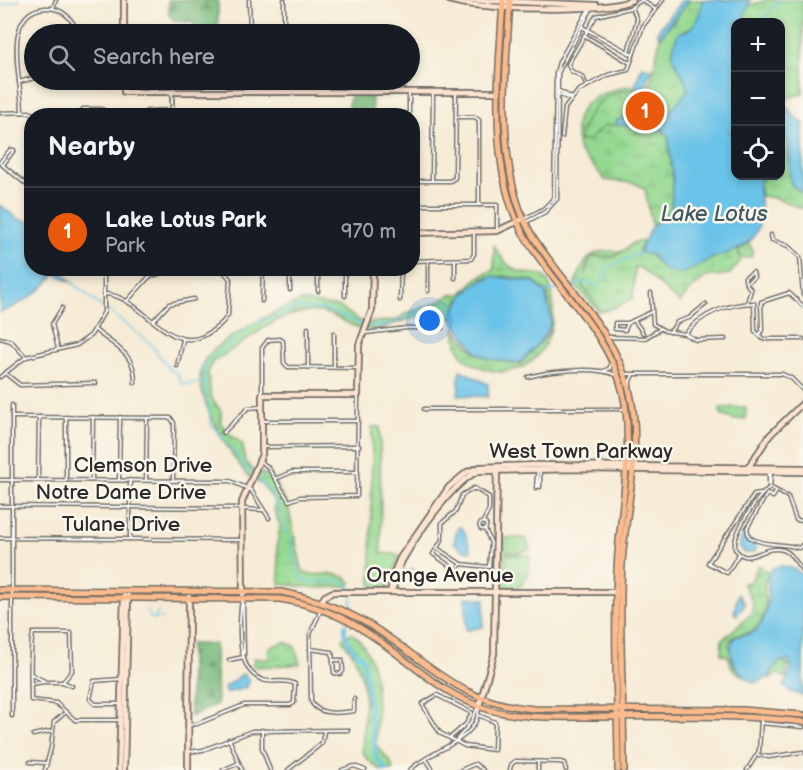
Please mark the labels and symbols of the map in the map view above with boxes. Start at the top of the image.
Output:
pin: 1 [626,88,664,134]
water label: Lake Lotus [660,201,768,228]
your location [415,306,444,335]
street label: West Town Parkway [489,439,673,464]
street label: Clemson Drive [74,453,212,478]
street label: Notre Dame Drive [36,480,206,505]
street label: Tulane Drive [62,512,180,537]
street label: Orange Avenue [366,563,514,588]

